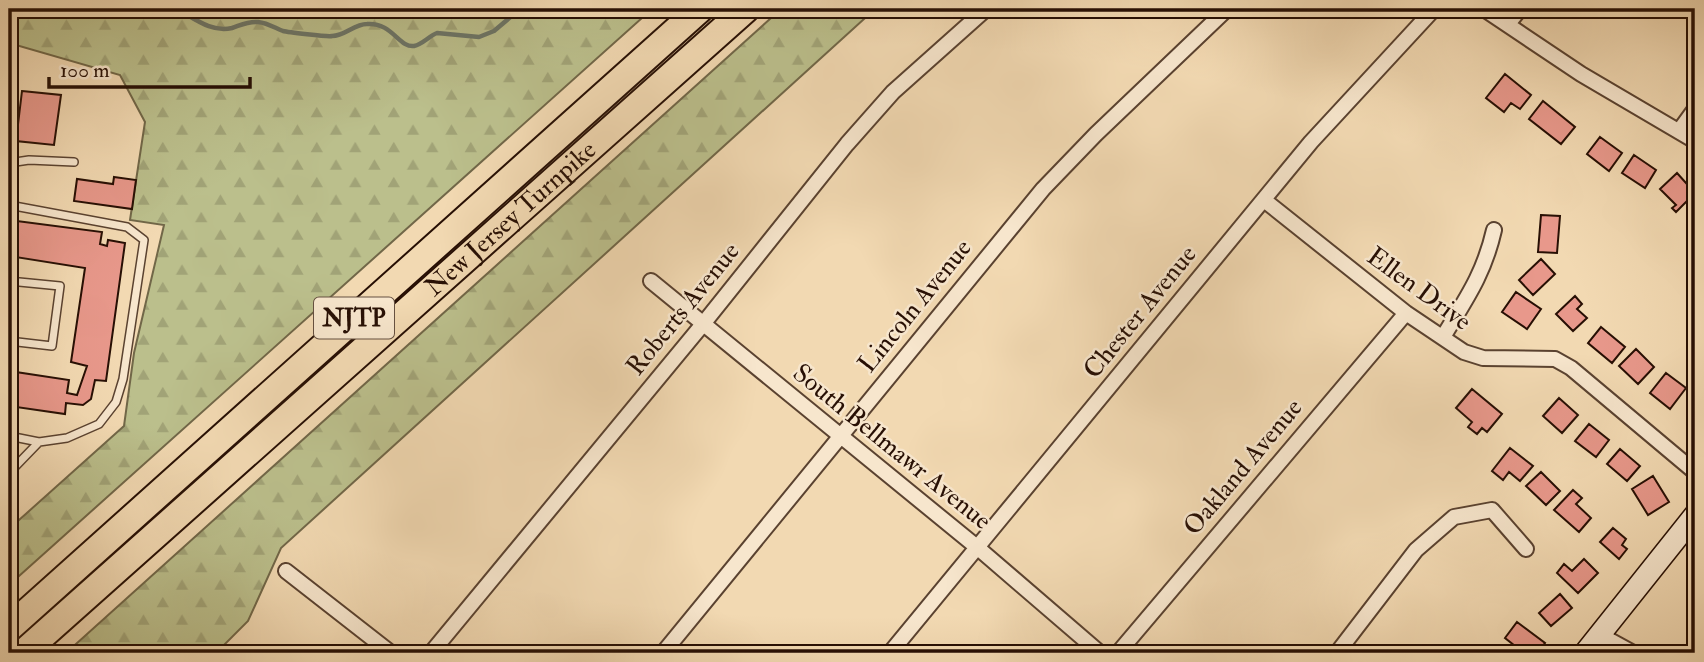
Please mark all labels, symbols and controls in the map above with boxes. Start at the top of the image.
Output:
scale bar [49,46,250,90]
text: 100 m [60,57,110,84]
street label: New Jersey Turnpike [418,134,603,303]
street label: Lincoln Avenue [851,233,979,379]
street label: Roberts Avenue [620,236,747,382]
street label: Chester Avenue [1077,239,1204,385]
street label: Ellen Drive [1361,240,1478,338]
road number: NJTP [314,298,394,338]
street label: South Bellmawr Avenue [786,357,998,537]
street label: Oakland Avenue [1177,392,1310,542]

